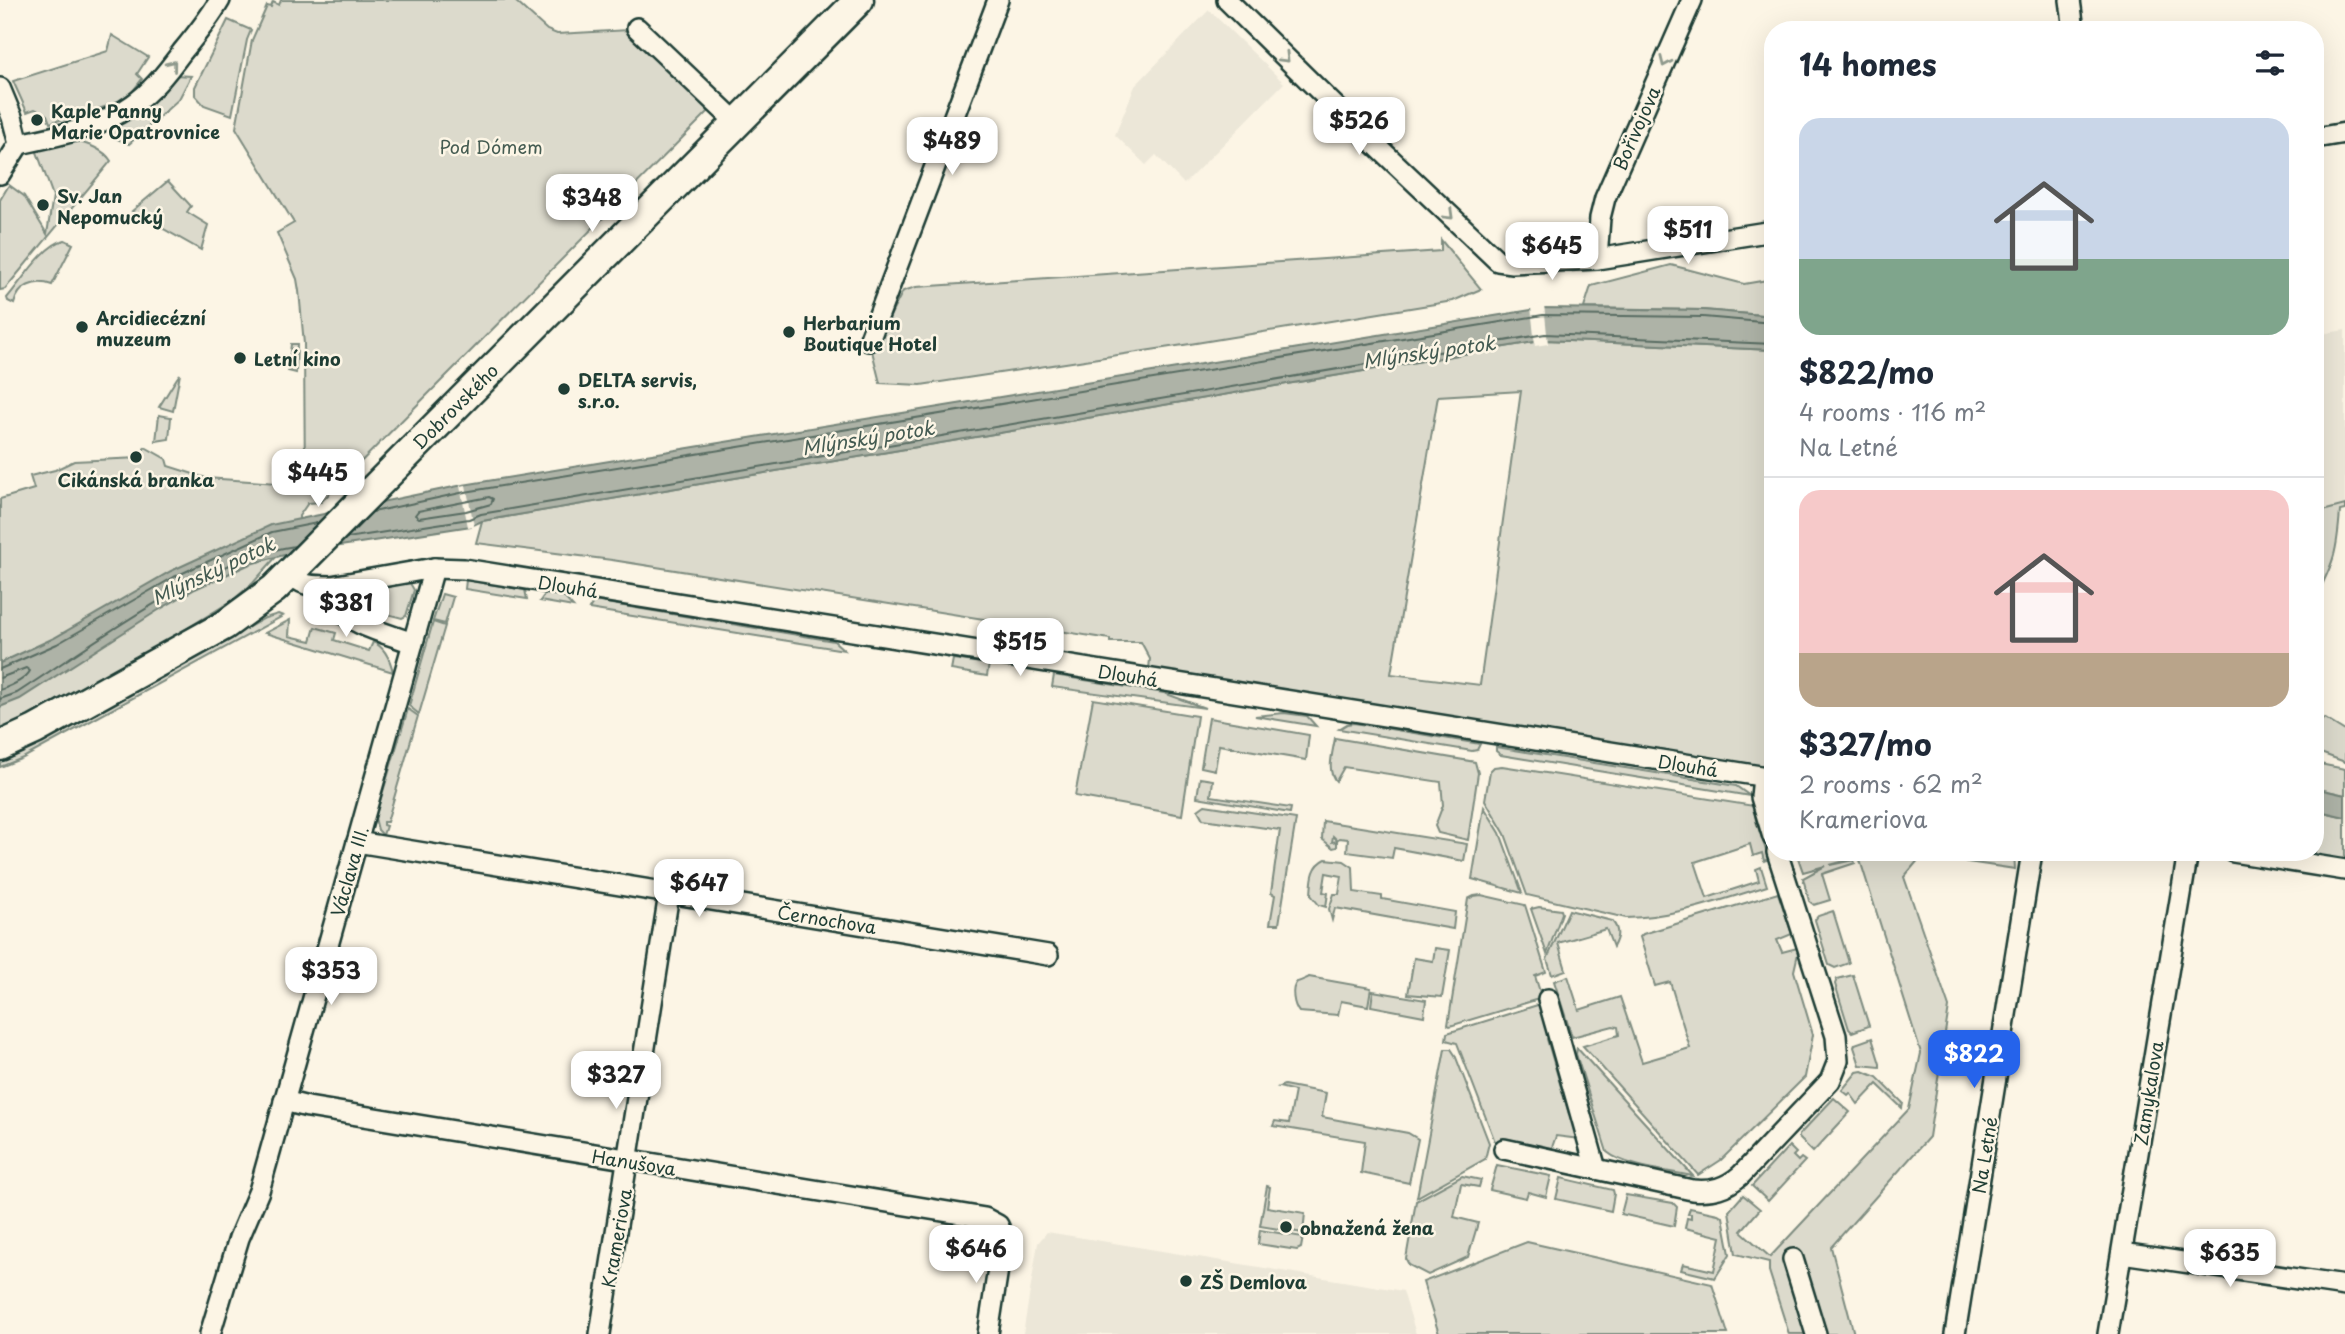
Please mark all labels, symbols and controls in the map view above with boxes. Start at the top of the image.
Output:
text: 14 homes [1799,41,1937,86]
icon: filters [2251,44,2289,82]
one-way arrow [1277,49,1290,62]
one-way arrow [1659,56,1673,68]
one-way arrow [163,61,176,73]
street label: Bořivojova [1605,82,1667,174]
place label: Kaple Panny Marie Opatrovnice [51,97,220,145]
pin: $526 [1318,97,1400,157]
text: $526 [1329,102,1389,137]
marker: Kaple Panny Marie Opatrovnice [29,112,45,128]
pin: $489 [911,118,993,177]
text: $489 [923,122,981,157]
park label: Pod Dómem [439,133,543,160]
icon: home [1981,163,2107,289]
pin: $348 [551,174,633,234]
text: $348 [562,179,622,214]
place label: Sv. Jan Nepomucký [57,182,163,230]
marker: Sv. Jan Nepomucký [35,197,51,213]
pin: $511 [1647,206,1729,266]
one-way arrow [1441,207,1454,220]
text: $511 [1663,211,1713,246]
pin: $645 [1511,222,1593,282]
text: $645 [1521,227,1583,262]
place label: Arcidiecézní muzeum [95,304,207,352]
place label: Herbarium Boutique Hotel [803,309,937,357]
marker: Arcidiecézní muzeum [74,319,90,335]
marker: Herbarium Boutique Hotel [781,324,797,340]
water label: Mlýnský potok [1361,328,1498,374]
place label: Letní kino [254,345,341,372]
text: $822/mo [1799,349,1934,394]
marker: Letní kino [232,350,248,366]
street label: Dobrovského [406,357,504,455]
place label: DELTA servis, s.r.o. [578,366,697,414]
marker: DELTA servis, s.r.o. [556,381,572,397]
text: 4 rooms · 116 m² [1799,394,1986,429]
water label: Mlýnský potok [800,413,937,461]
text: Na Letné [1799,429,1898,464]
marker: Cikánská branka [128,449,144,465]
pin: $445 [277,449,359,509]
text: $445 [288,454,348,489]
place label: Cikánská branka [58,466,214,493]
water label: Mlýnský potok [147,529,280,611]
icon: home [1981,535,2107,661]
street label: Dlouhá [536,568,601,604]
pin: $381 [305,580,387,639]
text: $381 [319,584,373,619]
pin: $515 [979,618,1061,678]
text: $515 [993,623,1047,658]
street label: Dlouhá [1096,657,1161,693]
text: $327/mo [1799,721,1932,766]
street label: Dlouhá [1656,747,1721,783]
text: 2 rooms · 62 m² [1799,766,1983,801]
text: Krameriova [1799,801,1927,836]
street label: Václava III. [323,823,375,919]
pin: $647 [658,860,740,919]
text: $647 [670,864,728,899]
street label: Černochova [775,898,879,940]
pin: $353 [290,948,372,1007]
text: $353 [301,952,361,987]
pin: $822 [1933,1030,2015,1090]
text: $822 [1944,1035,2004,1070]
street label: Zamykalova [2126,1039,2170,1147]
pin: $327 [575,1052,657,1111]
text: $327 [587,1056,645,1091]
street label: Na Letné [1965,1115,2003,1195]
street label: Hanušova [590,1142,678,1182]
street label: Krameriova [594,1186,638,1290]
place label: obnažená žena [1300,1214,1434,1241]
marker: obnažená žena [1278,1219,1294,1235]
pin: $646 [935,1226,1017,1285]
text: $646 [945,1230,1007,1265]
pin: $635 [2189,1230,2271,1289]
text: $635 [2200,1234,2260,1269]
place label: ZŠ Demlova [1200,1268,1308,1295]
marker: ZŠ Demlova [1178,1273,1194,1289]

